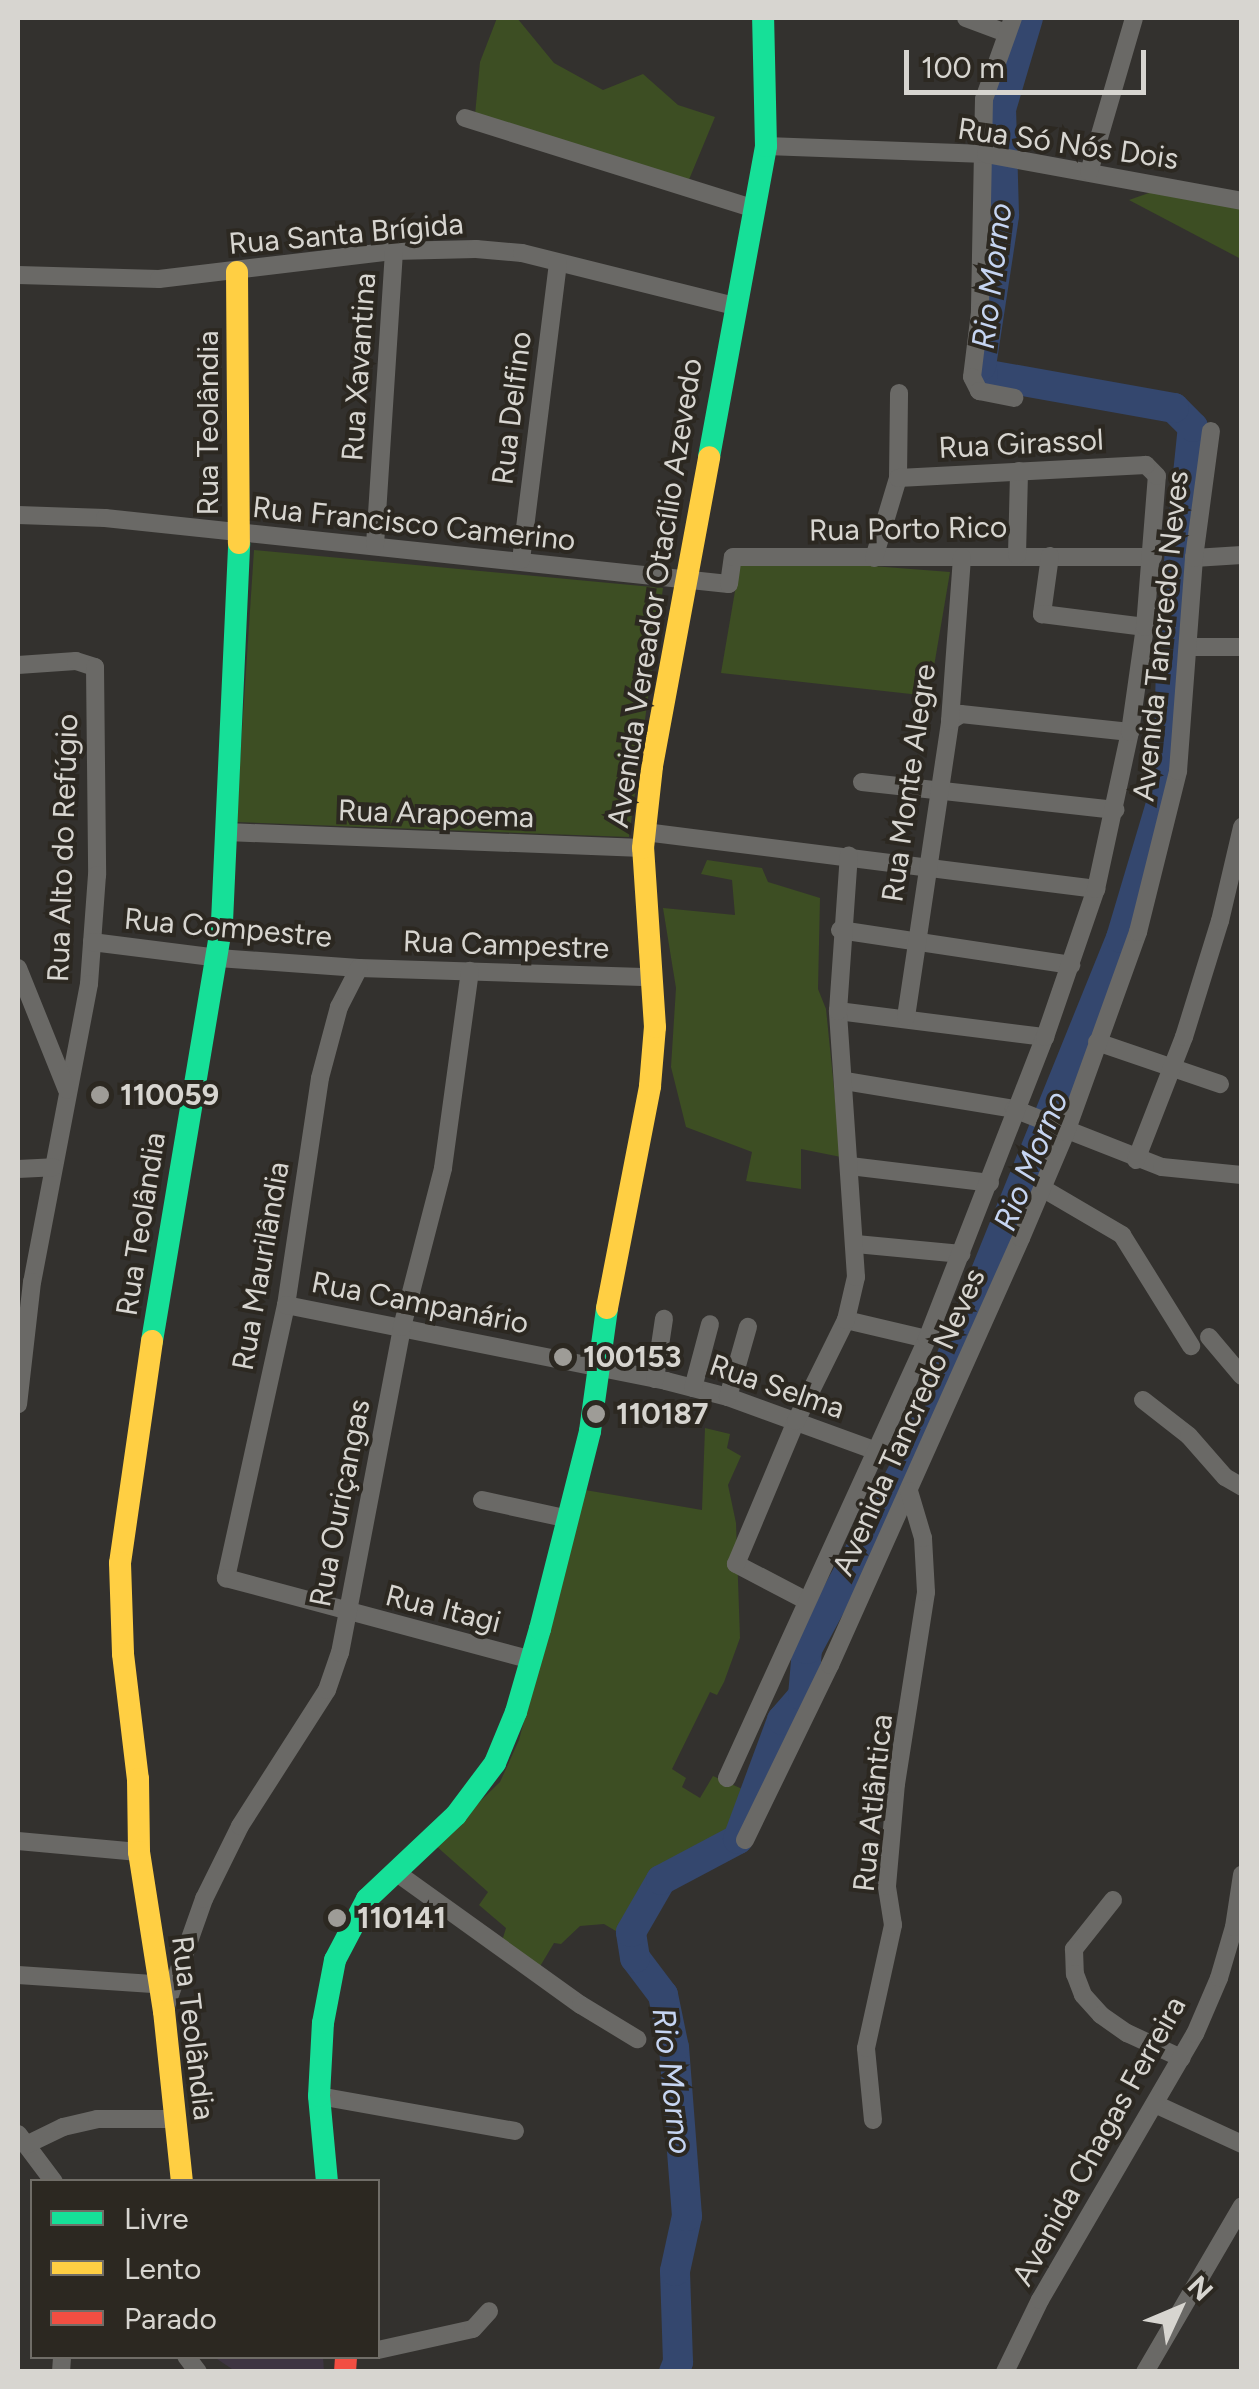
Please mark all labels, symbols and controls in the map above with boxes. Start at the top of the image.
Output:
scale bar [909,30,1152,92]
text: 100 m [921,49,1005,86]
street label: Rua Só Nós Dois [955,111,1181,177]
water label: Rio Morno [964,201,1020,351]
street label: Rua Santa Brígida [227,206,465,262]
street label: Rua Xavantina [334,272,384,462]
street label: Rua Delfino [485,329,539,487]
street label: Rua Teolândia [190,330,226,516]
street label: Avenida Vereador Otacílio Azevedo [600,356,710,830]
street label: Rua Girassol [937,422,1105,466]
street label: Avenida Tancredo Neves [1126,469,1196,803]
street label: Rua Francisco Camerino [251,489,577,559]
street label: Rua Porto Rico [809,509,1007,549]
street label: Rua Monte Alegre [874,662,944,904]
street label: Rua Alto do Refúgio [40,713,86,983]
street label: Rua Arapoema [337,793,535,835]
street label: Rua Compestre [122,901,334,955]
street label: Rua Campestre [402,923,610,967]
place label: 110059 [120,1077,219,1113]
marker: 110059 [89,1084,111,1106]
water label: Rio Morno [986,1086,1076,1236]
street label: Rua Teolândia [109,1130,173,1318]
street label: Rua Maurilândia [225,1159,297,1373]
street label: Avenida Tancredo Neves [825,1263,993,1581]
street label: Rua Campanário [308,1264,532,1342]
place label: 100153 [583,1339,681,1375]
marker: 100153 [552,1346,574,1368]
street label: Rua Selma [705,1347,849,1427]
street label: Rua Ouriçangas [302,1396,378,1610]
place label: 110187 [616,1396,708,1432]
marker: 110187 [585,1403,607,1425]
street label: Rua Itagi [382,1577,504,1641]
street label: Rua Atlântica [846,1712,900,1894]
place label: 110141 [357,1900,446,1936]
marker: 110141 [326,1907,348,1929]
street label: Rua Teolândia [164,1934,222,2122]
street label: Avenida Chagas Ferreira [1004,1990,1194,2292]
water label: Rio Morno [644,2006,700,2156]
legend [30,2179,380,2359]
text: Livre [124,2200,189,2237]
text: Lento [124,2250,201,2287]
north arrow [1129,2259,1229,2359]
text: N [1181,2269,1220,2308]
text: Parado [124,2300,217,2337]

